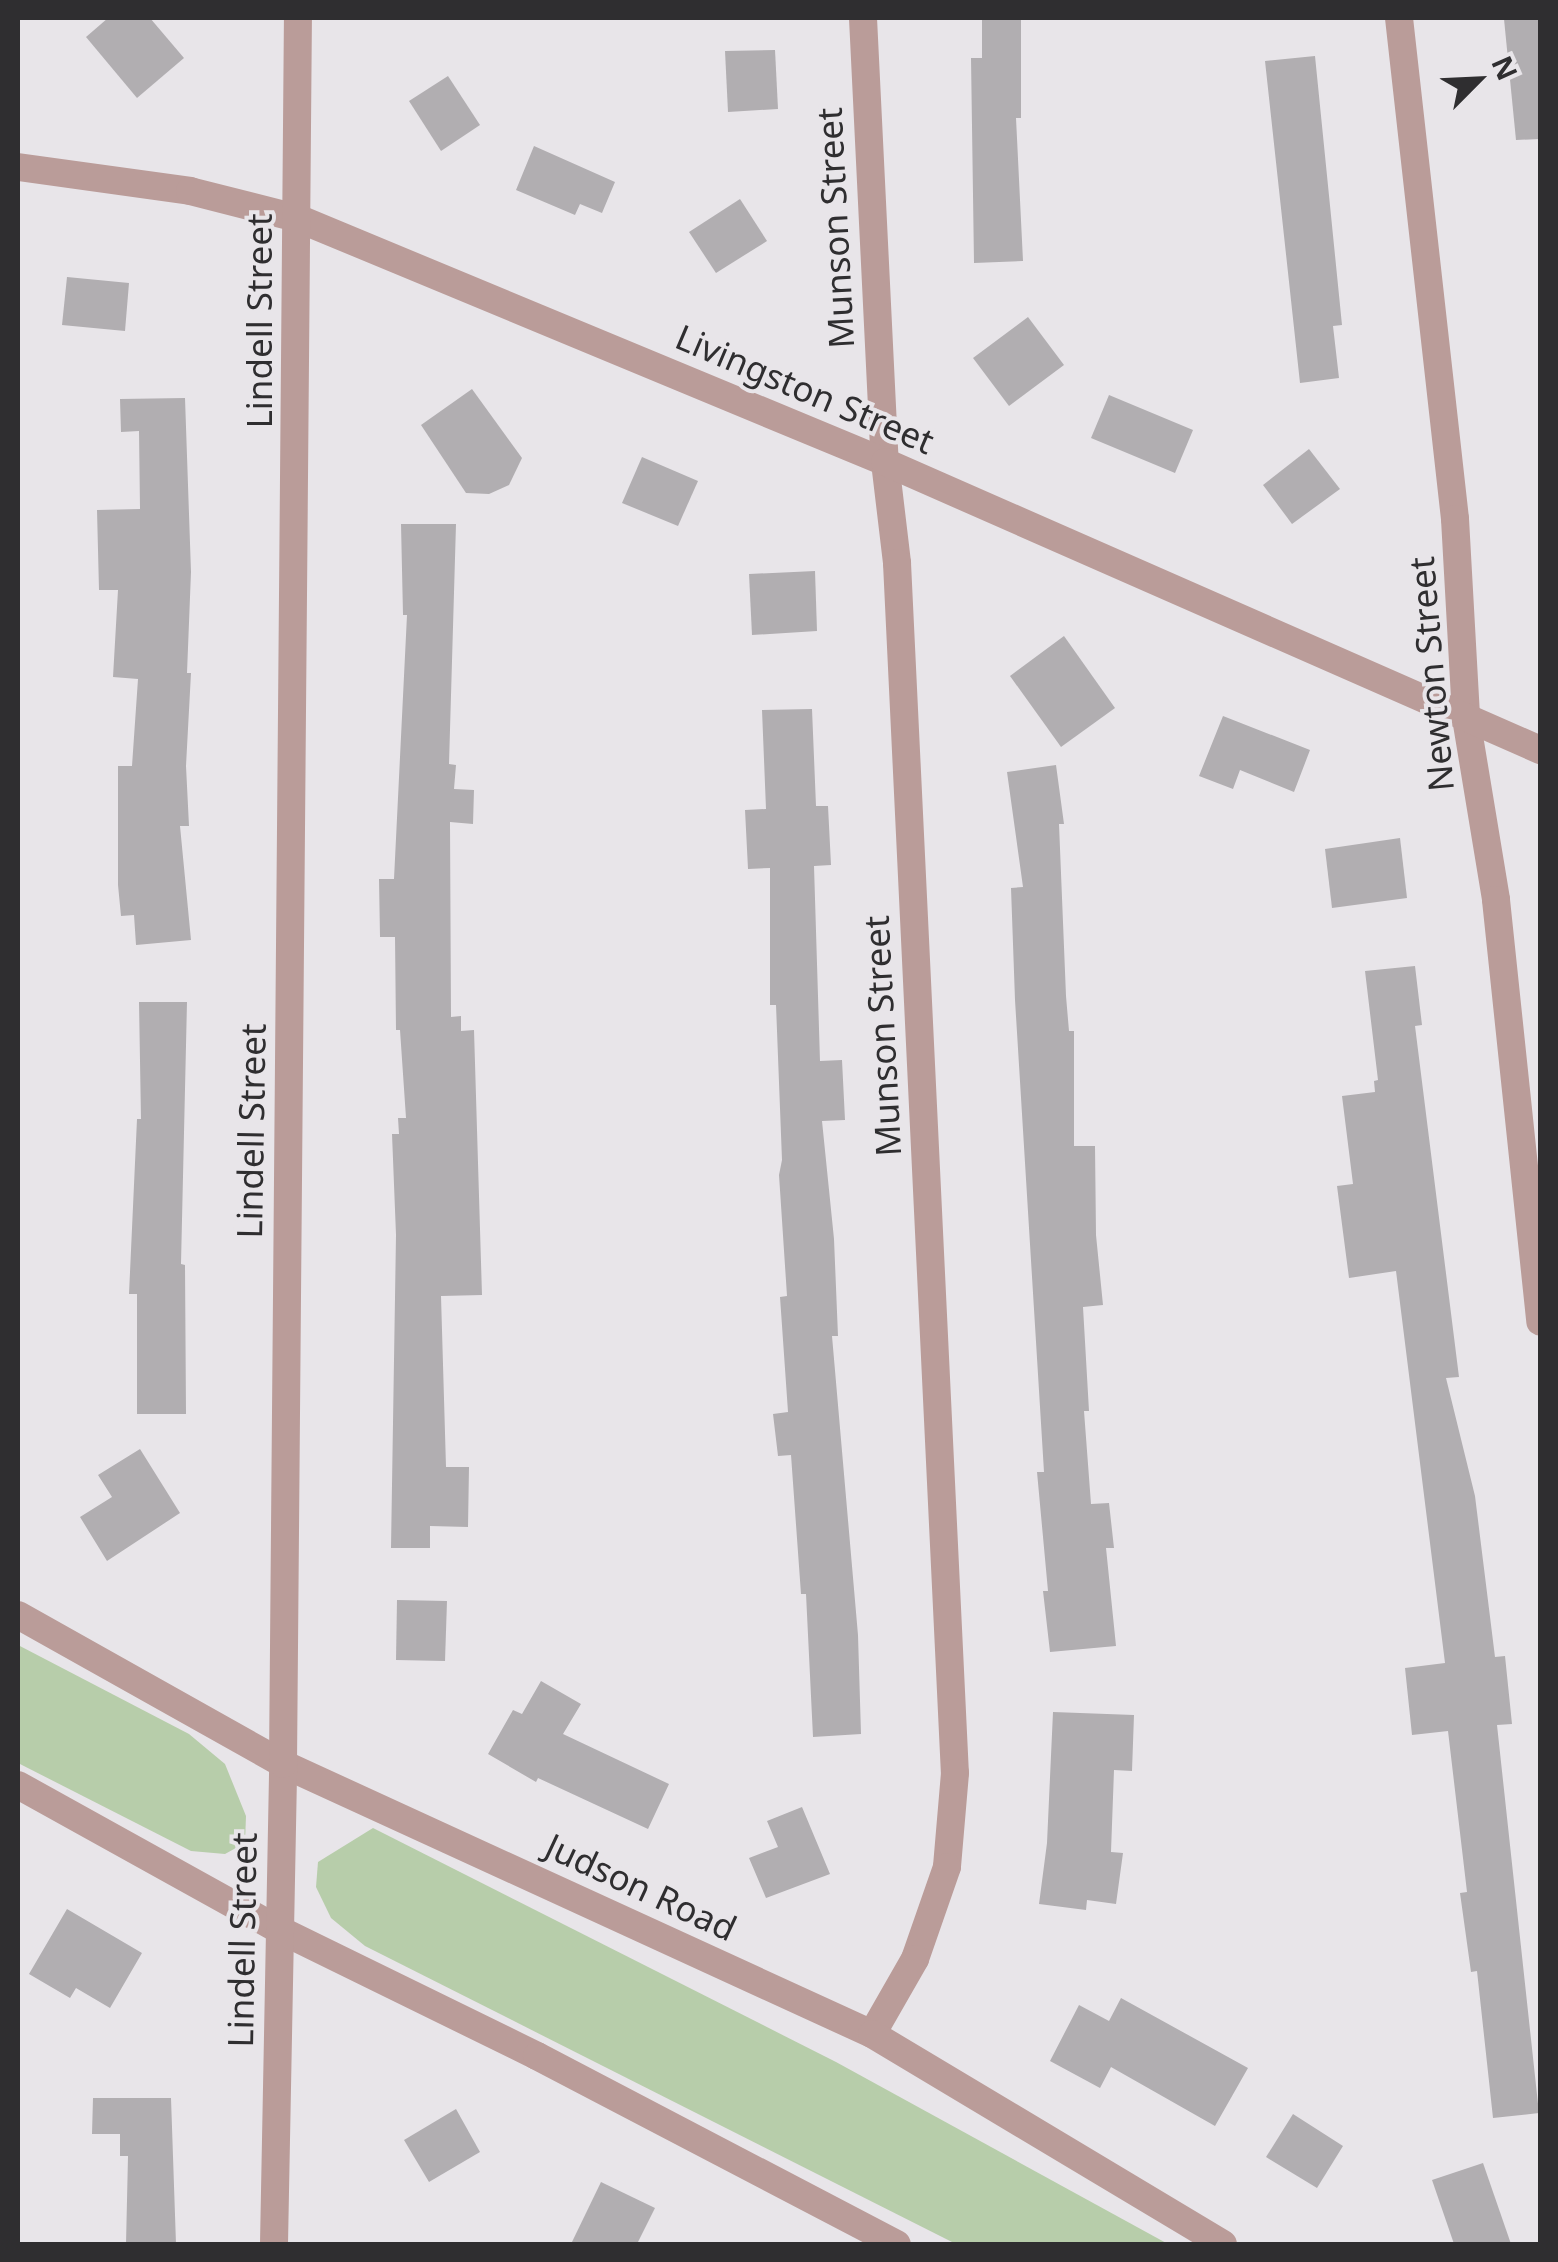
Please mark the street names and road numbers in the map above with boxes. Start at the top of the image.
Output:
street label: Munson Street [808,106,862,350]
street label: Lindell Street [238,213,280,429]
street label: Livingston Street [670,316,940,462]
street label: Newton Street [1400,555,1462,793]
street label: Munson Street [855,914,909,1158]
street label: Lindell Street [228,1023,274,1239]
street label: Judson Road [539,1825,743,1949]
street label: Lindell Street [219,1832,265,2048]

